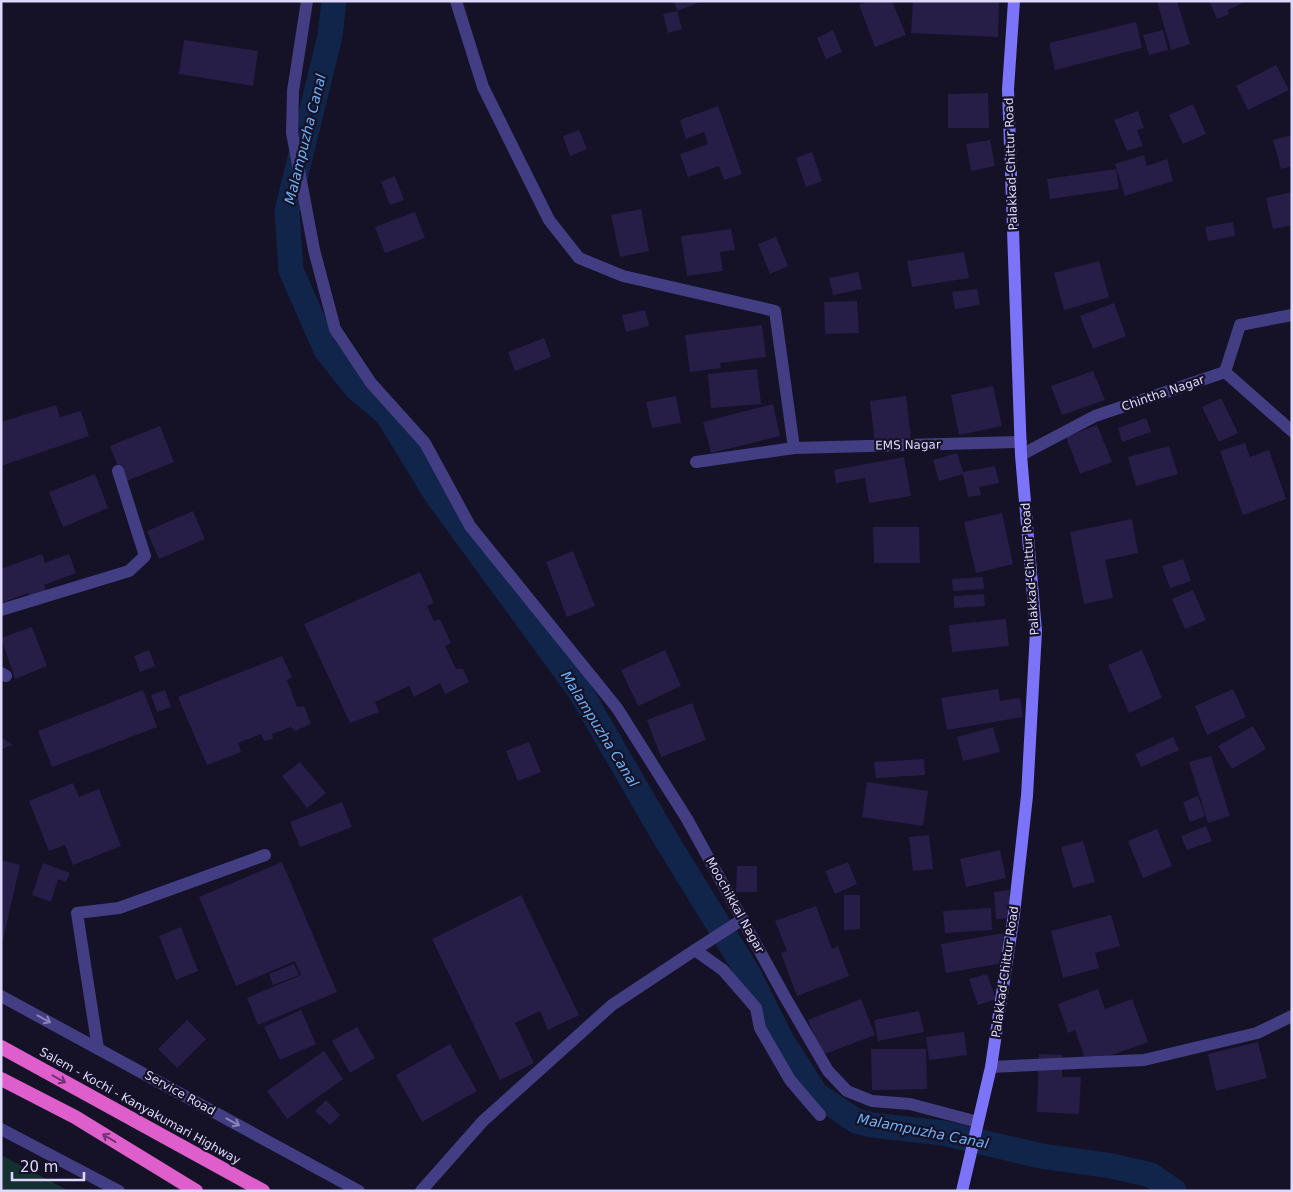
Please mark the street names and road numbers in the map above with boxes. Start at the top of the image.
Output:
street label: Palakkad-Chittur Road [1002,97,1020,231]
street label: Chintha Nagar [1120,372,1206,414]
street label: EMS Nagar [875,437,941,453]
street label: Palakkad-Chittur Road [1018,502,1042,636]
street label: Moochikkal Nagar [703,855,767,955]
street label: Palakkad-Chittur Road [989,905,1021,1039]
street label: Salem - Kochi - Kanyakumari Highway [37,1045,243,1167]
street label: Service Road [142,1068,218,1118]

